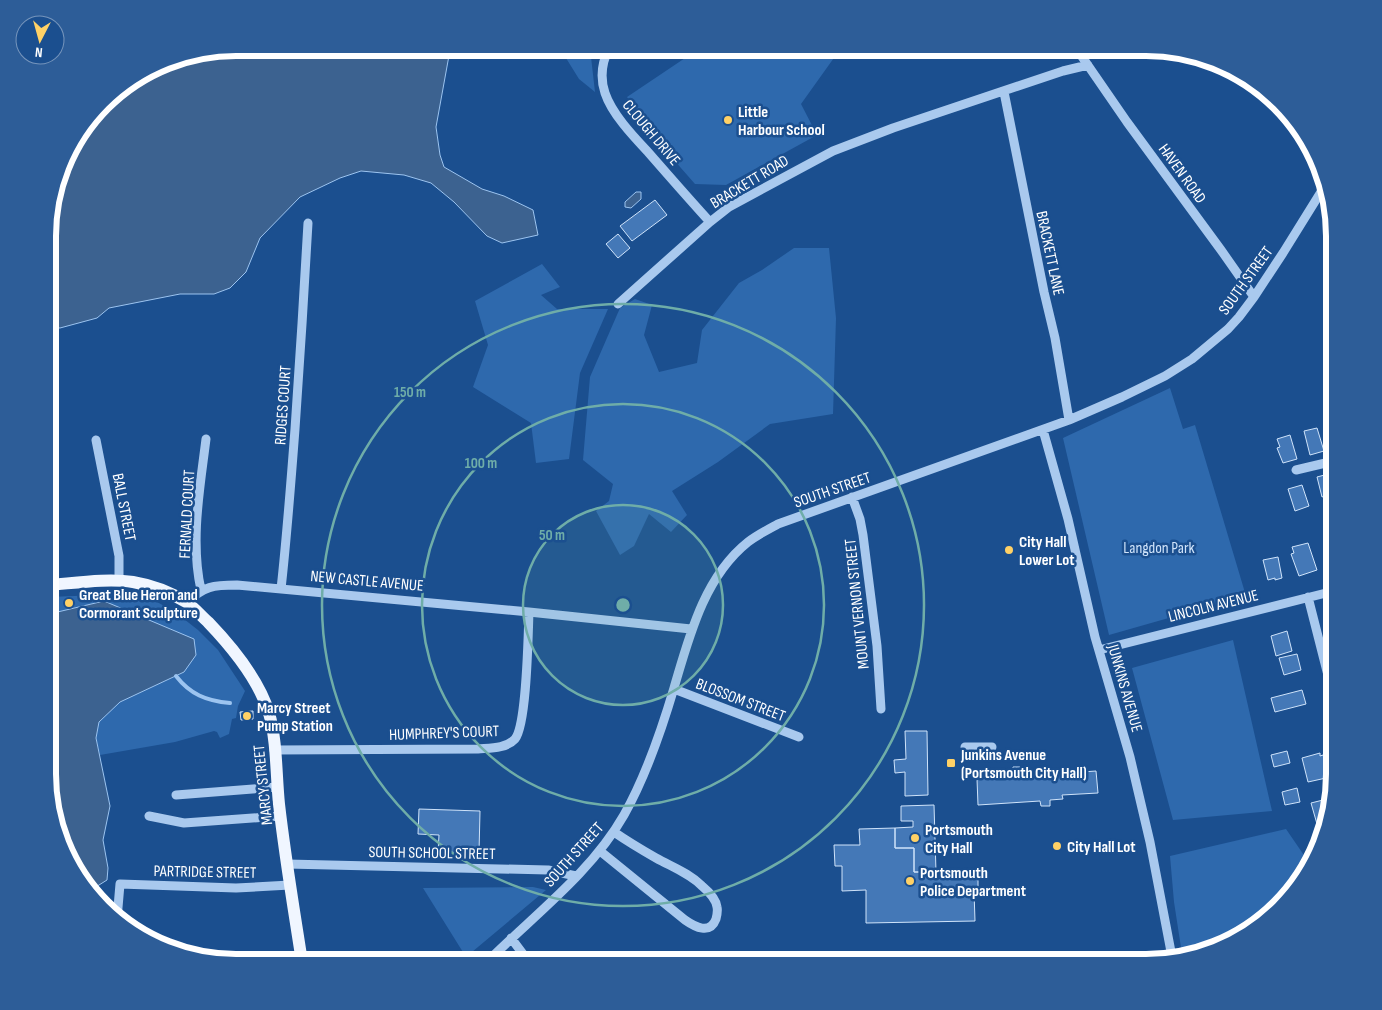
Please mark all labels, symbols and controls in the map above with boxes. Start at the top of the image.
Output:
north arrow [15,15,65,65]
text: N [34,44,43,61]
street label: CLOUGH DRIVE [618,96,684,170]
place label: Little Harbour School [738,103,825,140]
marker: Little Harbour School [722,114,734,126]
street label: HAVEN ROAD [1154,140,1210,207]
street label: BRACKETT ROAD [707,151,792,213]
street label: BRACKETT LANE [1031,209,1068,297]
street label: SOUTH STREET [1215,242,1278,319]
street label: RIDGES COURT [271,364,296,445]
text: 150 m [394,383,426,402]
text: 100 m [465,454,497,473]
street label: SOUTH STREET [792,468,874,512]
street label: FERNALD COURT [176,469,199,559]
street label: BALL STREET [108,472,139,543]
text: 50 m [539,526,565,545]
place label: City Hall Lower Lot [1019,533,1074,570]
street label: MOUNT VERNON STREET [841,537,874,670]
park label: Langdon Park [1123,539,1195,558]
marker: City Hall Lower Lot [1003,544,1015,556]
street label: NEW CASTLE AVENUE [310,567,424,596]
place label: Great Blue Heron and Cormorant Sculpture [79,586,198,623]
street label: LINCOLN AVENUE [1166,586,1260,627]
centre of rings [614,596,632,614]
marker: Great Blue Heron and Cormorant Sculpture [63,597,75,609]
street label: JUNKINS AVENUE [1103,641,1146,734]
street label: BLOSSOM STREET [693,675,788,726]
place label: Marcy Street Pump Station [257,699,333,736]
marker: Marcy Street Pump Station [241,710,253,722]
street label: HUMPHREY'S COURT [389,722,500,745]
street label: MARCY STREET [250,743,277,826]
place label: Junkins Avenue (Portsmouth City Hall) [960,746,1087,783]
marker: Junkins Avenue (Portsmouth City Hall) [945,757,957,769]
street label: SOUTH STREET [540,819,608,891]
place label: Portsmouth City Hall [925,821,993,858]
marker: Portsmouth City Hall [909,832,921,844]
place label: City Hall Lot [1067,838,1136,857]
marker: City Hall Lot [1051,840,1063,852]
street label: SOUTH SCHOOL STREET [368,843,496,864]
street label: PARTRIDGE STREET [153,862,257,883]
place label: Portsmouth Police Department [920,864,1026,901]
marker: Portsmouth Police Department [904,875,916,887]

